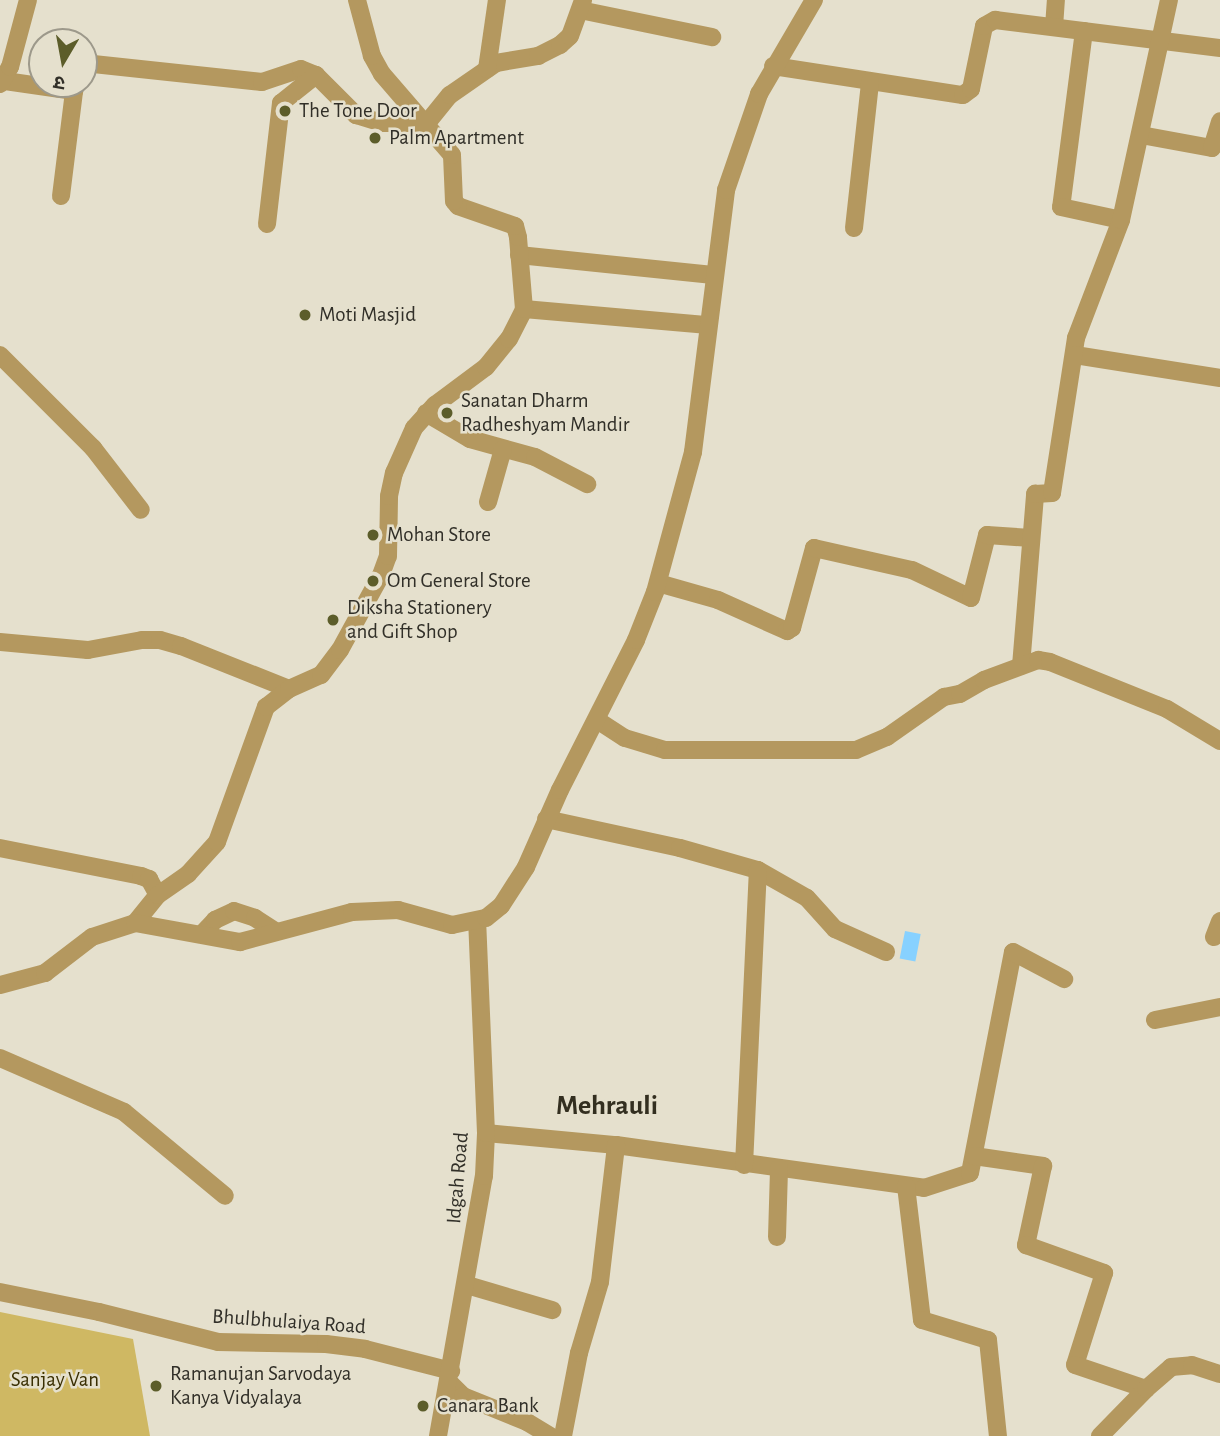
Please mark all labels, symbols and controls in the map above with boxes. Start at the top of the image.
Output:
north arrow [28,28,98,98]
text: उ [52,72,67,93]
place label: The Tone Door [299,98,417,124]
marker: The Tone Door [277,103,293,119]
place label: Palm Apartment [389,125,524,151]
marker: Palm Apartment [367,130,383,146]
place label: Moti Masjid [319,302,416,328]
marker: Moti Masjid [297,307,313,323]
place label: Sanatan Dharm Radheshyam Mandir [461,388,630,438]
marker: Sanatan Dharm Radheshyam Mandir [439,405,455,421]
place label: Mohan Store [387,522,491,548]
marker: Mohan Store [365,527,381,543]
place label: Om General Store [387,568,531,594]
marker: Om General Store [365,573,381,589]
place label: Diksha Stationery and Gift Shop [347,595,492,645]
marker: Diksha Stationery and Gift Shop [325,612,341,628]
district label: Mehrauli [556,1089,658,1123]
street label: Idgah Road [441,1131,475,1225]
street label: Bhulbhulaiya Road [211,1304,367,1340]
place label: Ramanujan Sarvodaya Kanya Vidyalaya [170,1361,351,1411]
park label: Sanjay Van [11,1367,99,1393]
marker: Ramanujan Sarvodaya Kanya Vidyalaya [148,1378,164,1394]
place label: Canara Bank [437,1393,539,1419]
marker: Canara Bank [415,1398,431,1414]

